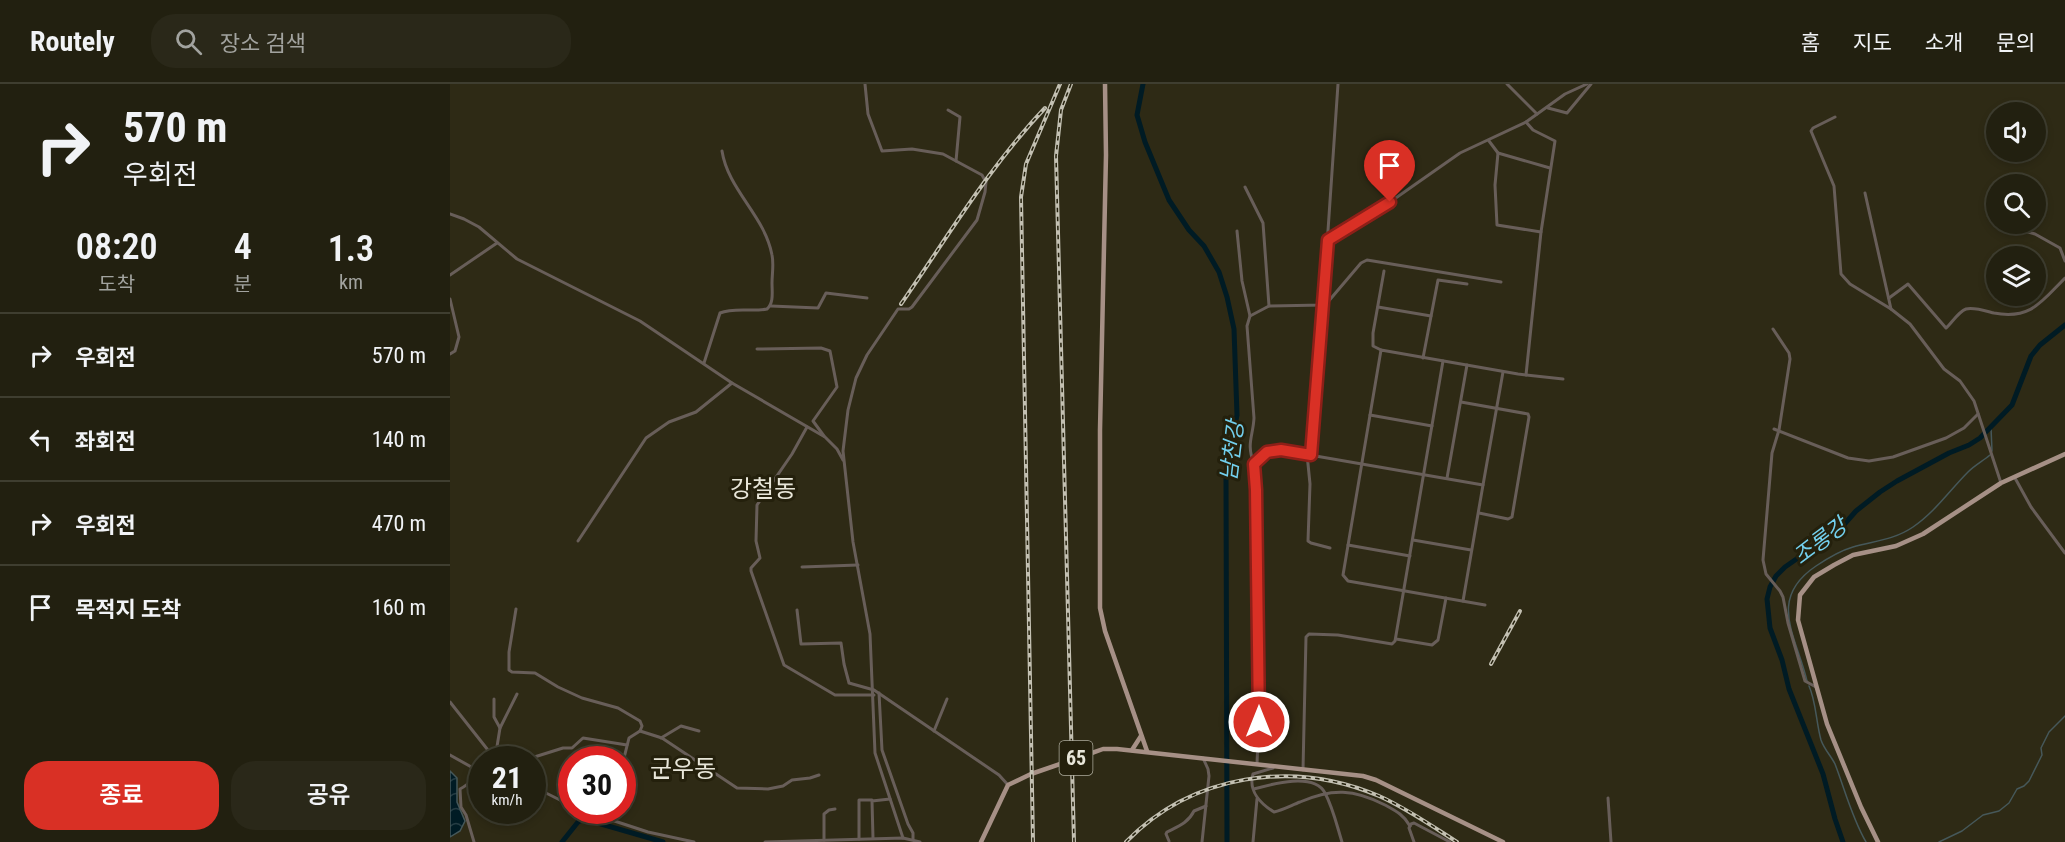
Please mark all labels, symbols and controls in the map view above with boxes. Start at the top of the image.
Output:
search box [151,14,571,68]
text: Routely [30,25,115,58]
icon: search [172,25,205,58]
text: 장소 검색 [220,31,306,56]
text: 홈 [1801,31,1820,55]
text: 지도 [1853,31,1892,55]
text: 소개 [1925,31,1963,55]
text: 문의 [1996,31,2035,55]
map controls [1986,102,2046,306]
button: sound [1986,102,2046,162]
text: 570 m [123,103,228,152]
icon: right [24,108,102,186]
pin [1364,140,1415,202]
icon: arrive [1373,149,1406,182]
text: 우회전 [123,159,198,191]
button: search [1986,174,2046,234]
text: 08:20 [76,226,158,268]
text: 4 [234,226,252,268]
text: 1.3 [328,228,374,270]
button: layers [1986,246,2046,306]
text: km [339,270,363,294]
text: 도착 [98,272,135,296]
text: 분 [234,272,252,296]
icon: right [24,339,57,372]
text: 570 m [372,343,426,368]
text: 우회전 [75,345,136,370]
water label: 남천강 [1216,417,1248,483]
icon: left [24,423,57,456]
text: 140 m [372,427,426,452]
text: 좌회전 [75,429,136,454]
district label: 강철동 [730,475,796,503]
icon: right [24,507,57,540]
text: 470 m [372,511,426,536]
water label: 조롱강 [1788,511,1854,569]
text: 우회전 [75,513,136,538]
icon: arrive [24,591,57,624]
text: 160 m [372,595,426,620]
text: 목적지 도착 [75,597,181,622]
position arrow [1227,690,1291,754]
road number: 65 [1060,741,1092,775]
speed limit sign: 30 [558,746,636,824]
district label: 군우동 [650,755,716,783]
text: 21 [492,760,522,795]
button: 종료 [24,761,219,830]
button: 공유 [231,761,426,830]
text: km/h [492,791,522,809]

